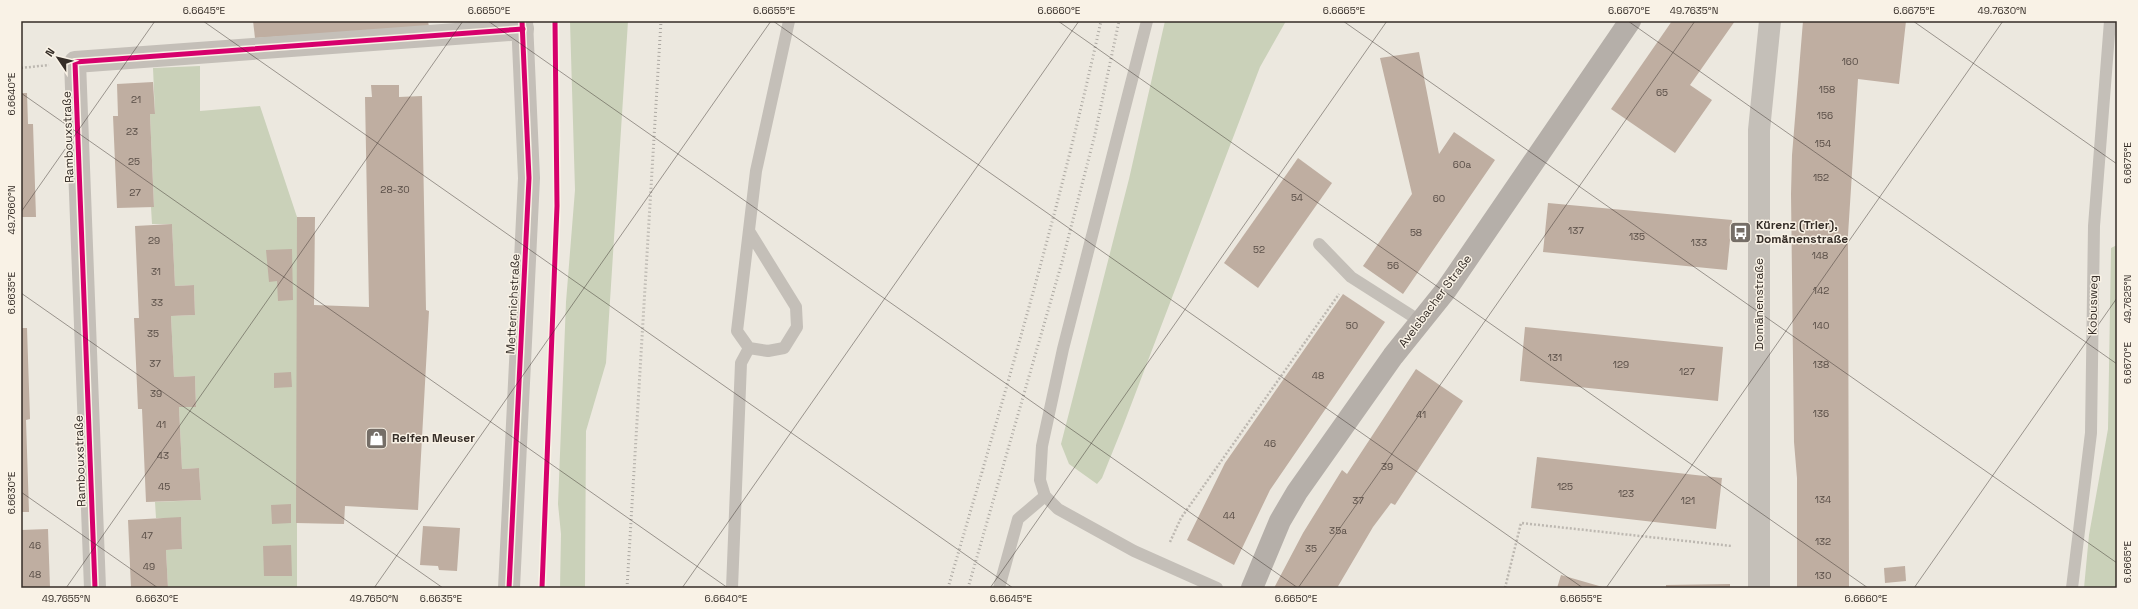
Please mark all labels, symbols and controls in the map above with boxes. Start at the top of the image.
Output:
text: 6.6645°E [183,4,226,17]
text: 6.6650°E [468,4,511,17]
text: 6.6655°E [753,4,795,17]
text: 6.6660°E [1038,4,1081,17]
text: 6.6665°E [1323,4,1366,17]
text: 6.6670°E [1608,4,1650,17]
text: 49.7635°N [1670,4,1718,17]
text: 6.6675°E [1893,4,1935,17]
text: 49.7630°N [1977,4,2027,17]
north arrow [38,38,78,78]
text: N [42,45,58,59]
house number: 160 [1842,55,1858,68]
text: 6.6640°E [5,72,18,115]
house number: 158 [1819,83,1835,96]
house number: 65 [1656,86,1668,99]
street label: Rambouxstraße [58,91,78,183]
house number: 21 [131,93,141,106]
house number: 156 [1817,109,1833,122]
house number: 23 [126,125,138,138]
house number: 154 [1815,137,1831,150]
text: 6.6675°E [2121,142,2134,184]
house number: 25 [128,155,140,168]
house number: 60a [1453,158,1471,171]
house number: 152 [1813,171,1829,184]
house number: 28-30 [380,183,410,196]
text: 49.7660°N [5,185,18,235]
house number: 27 [129,186,141,199]
house number: 54 [1291,191,1303,204]
house number: 60 [1433,192,1445,205]
place label: Kürenz (Trier), Domänenstraße [1756,217,1848,247]
bus stop icon: Kürenz (Trier), Domänenstraße [1727,219,1753,245]
house number: 137 [1568,224,1584,237]
house number: 58 [1410,226,1422,239]
house number: 135 [1629,230,1645,243]
house number: 29 [148,234,160,247]
house number: 133 [1691,236,1707,249]
house number: 52 [1253,243,1265,256]
house number: 148 [1812,249,1828,262]
street label: Avelsbacher Straße [1395,251,1475,351]
street label: Metternichstraße [502,253,524,355]
street label: Domänenstraße [1751,258,1767,350]
house number: 56 [1387,259,1399,272]
house number: 31 [151,265,161,278]
text: 6.6635°E [5,272,18,314]
street label: Kobusweg [2084,275,2102,335]
text: 49.7625°N [2121,275,2134,323]
house number: 142 [1813,284,1829,297]
house number: 33 [151,296,163,309]
house number: 50 [1346,319,1358,332]
house number: 140 [1813,319,1829,332]
house number: 35 [147,327,159,340]
text: 6.6670°E [2121,342,2134,384]
house number: 131 [1548,351,1562,364]
house number: 37 [149,357,161,370]
house number: 129 [1613,358,1629,371]
house number: 138 [1813,358,1829,371]
house number: 127 [1679,365,1695,378]
house number: 48 [1312,369,1324,382]
house number: 39 [150,387,162,400]
house number: 136 [1813,407,1829,420]
house number: 41 [1416,408,1426,421]
street label: Rambouxstraße [70,415,90,507]
house number: 41 [156,418,166,431]
shop icon: Reifen Meuser [363,425,389,451]
place label: Reifen Meuser [392,430,475,446]
house number: 46 [1264,437,1276,450]
house number: 43 [157,449,169,462]
house number: 39 [1381,460,1393,473]
text: 6.6630°E [5,471,18,514]
house number: 45 [158,480,170,493]
house number: 125 [1557,480,1573,493]
house number: 123 [1618,487,1634,500]
house number: 134 [1815,493,1831,506]
house number: 37 [1352,494,1364,507]
house number: 121 [1681,494,1695,507]
house number: 44 [1223,509,1235,522]
house number: 35a [1329,524,1347,537]
house number: 47 [141,529,153,542]
house number: 132 [1815,535,1831,548]
house number: 46 [29,539,41,552]
text: 6.6665°E [2121,540,2134,583]
house number: 35 [1305,542,1317,555]
house number: 49 [143,560,155,573]
house number: 48 [29,568,41,581]
house number: 130 [1815,569,1831,582]
text: 49.7655°N [42,592,90,605]
text: 6.6630°E [136,592,179,605]
text: 49.7650°N [350,592,399,605]
text: 6.6635°E [420,592,462,605]
text: 6.6640°E [705,592,748,605]
text: 6.6645°E [990,592,1033,605]
text: 6.6650°E [1275,592,1318,605]
text: 6.6655°E [1560,592,1602,605]
text: 6.6660°E [1845,592,1888,605]

